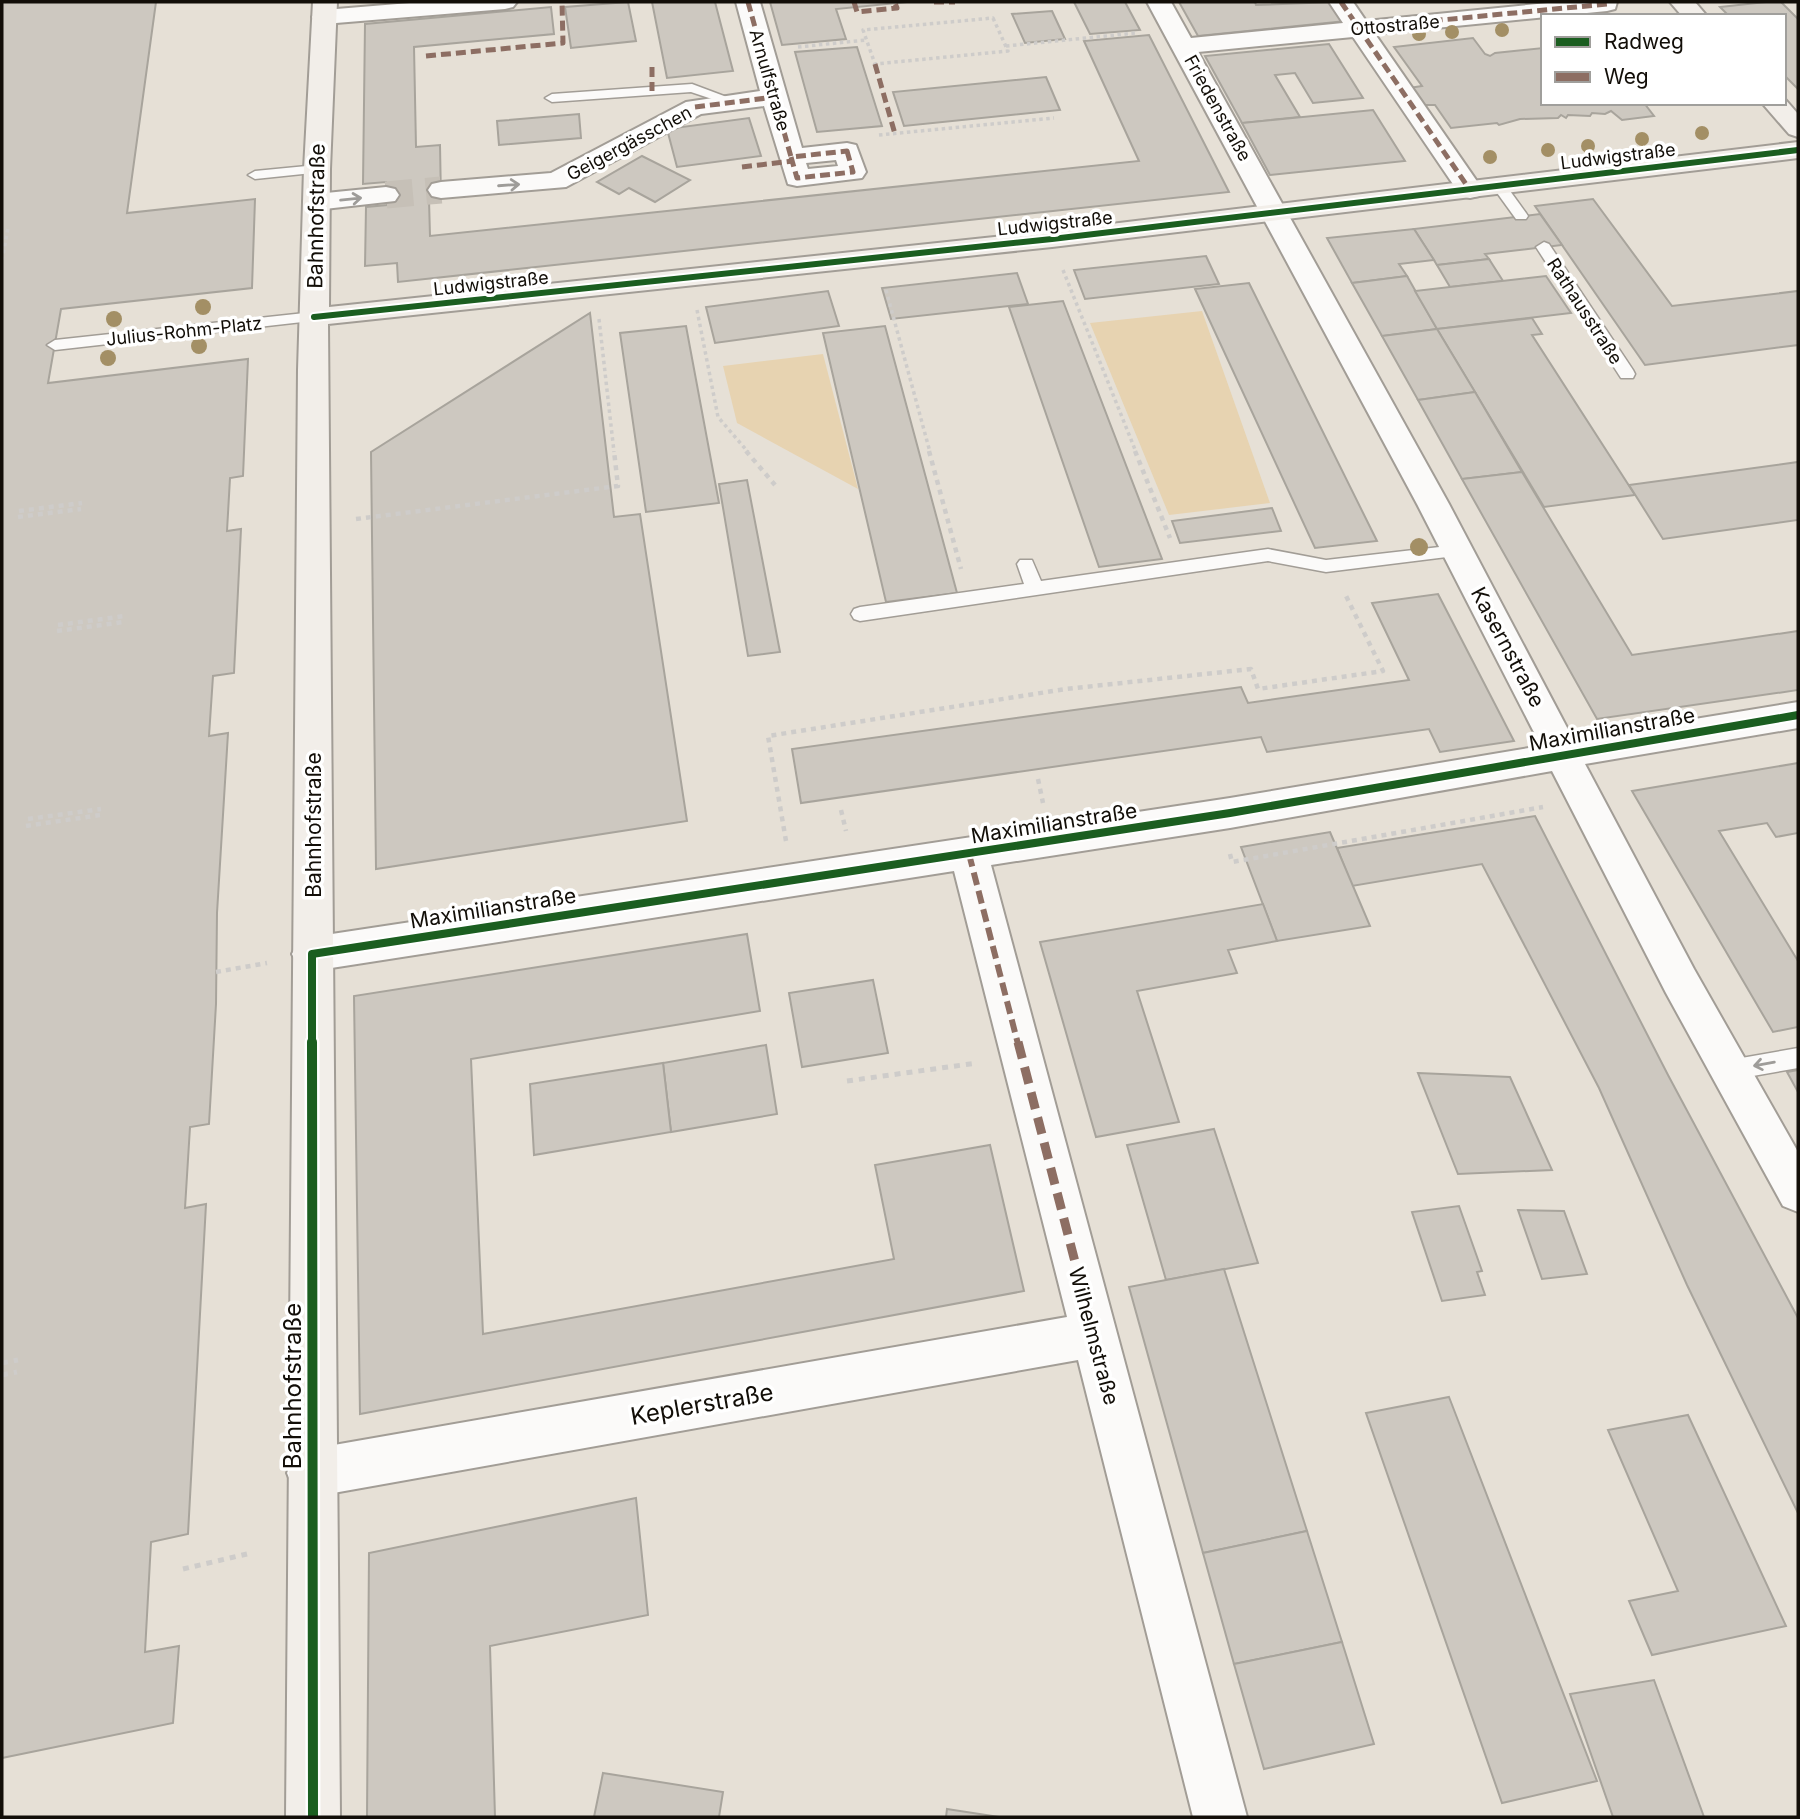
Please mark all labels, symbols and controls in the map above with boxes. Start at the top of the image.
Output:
street label: Ottostraße [1349,11,1441,39]
legend [1541,14,1786,105]
street label: Arnulfstraße [745,27,795,133]
text: Radweg [1604,29,1684,54]
street label: Friedenstraße [1180,51,1256,165]
text: Weg [1604,64,1649,89]
street label: Geigergässchen [563,101,695,185]
street label: Ludwigstraße [1559,139,1677,173]
street label: Bahnhofstraße [302,143,330,289]
one-way arrow [497,178,520,191]
one-way arrow [339,192,362,205]
street label: Ludwigstraße [996,207,1114,239]
street label: Rathausstraße [1543,254,1627,368]
street label: Ludwigstraße [432,267,550,299]
street label: Julius-Rohm-Platz [105,312,263,350]
street label: Kasernstraße [1466,583,1550,711]
street label: Maximilianstraße [1527,702,1697,756]
street label: Bahnhofstraße [301,752,326,898]
street label: Maximilianstraße [969,798,1139,848]
street label: Maximilianstraße [408,883,578,933]
one-way arrow [1753,1058,1776,1071]
street label: Wilhelmstraße [1064,1264,1124,1408]
street label: Bahnhofstraße [278,1303,307,1469]
street label: Keplerstraße [628,1377,776,1431]

